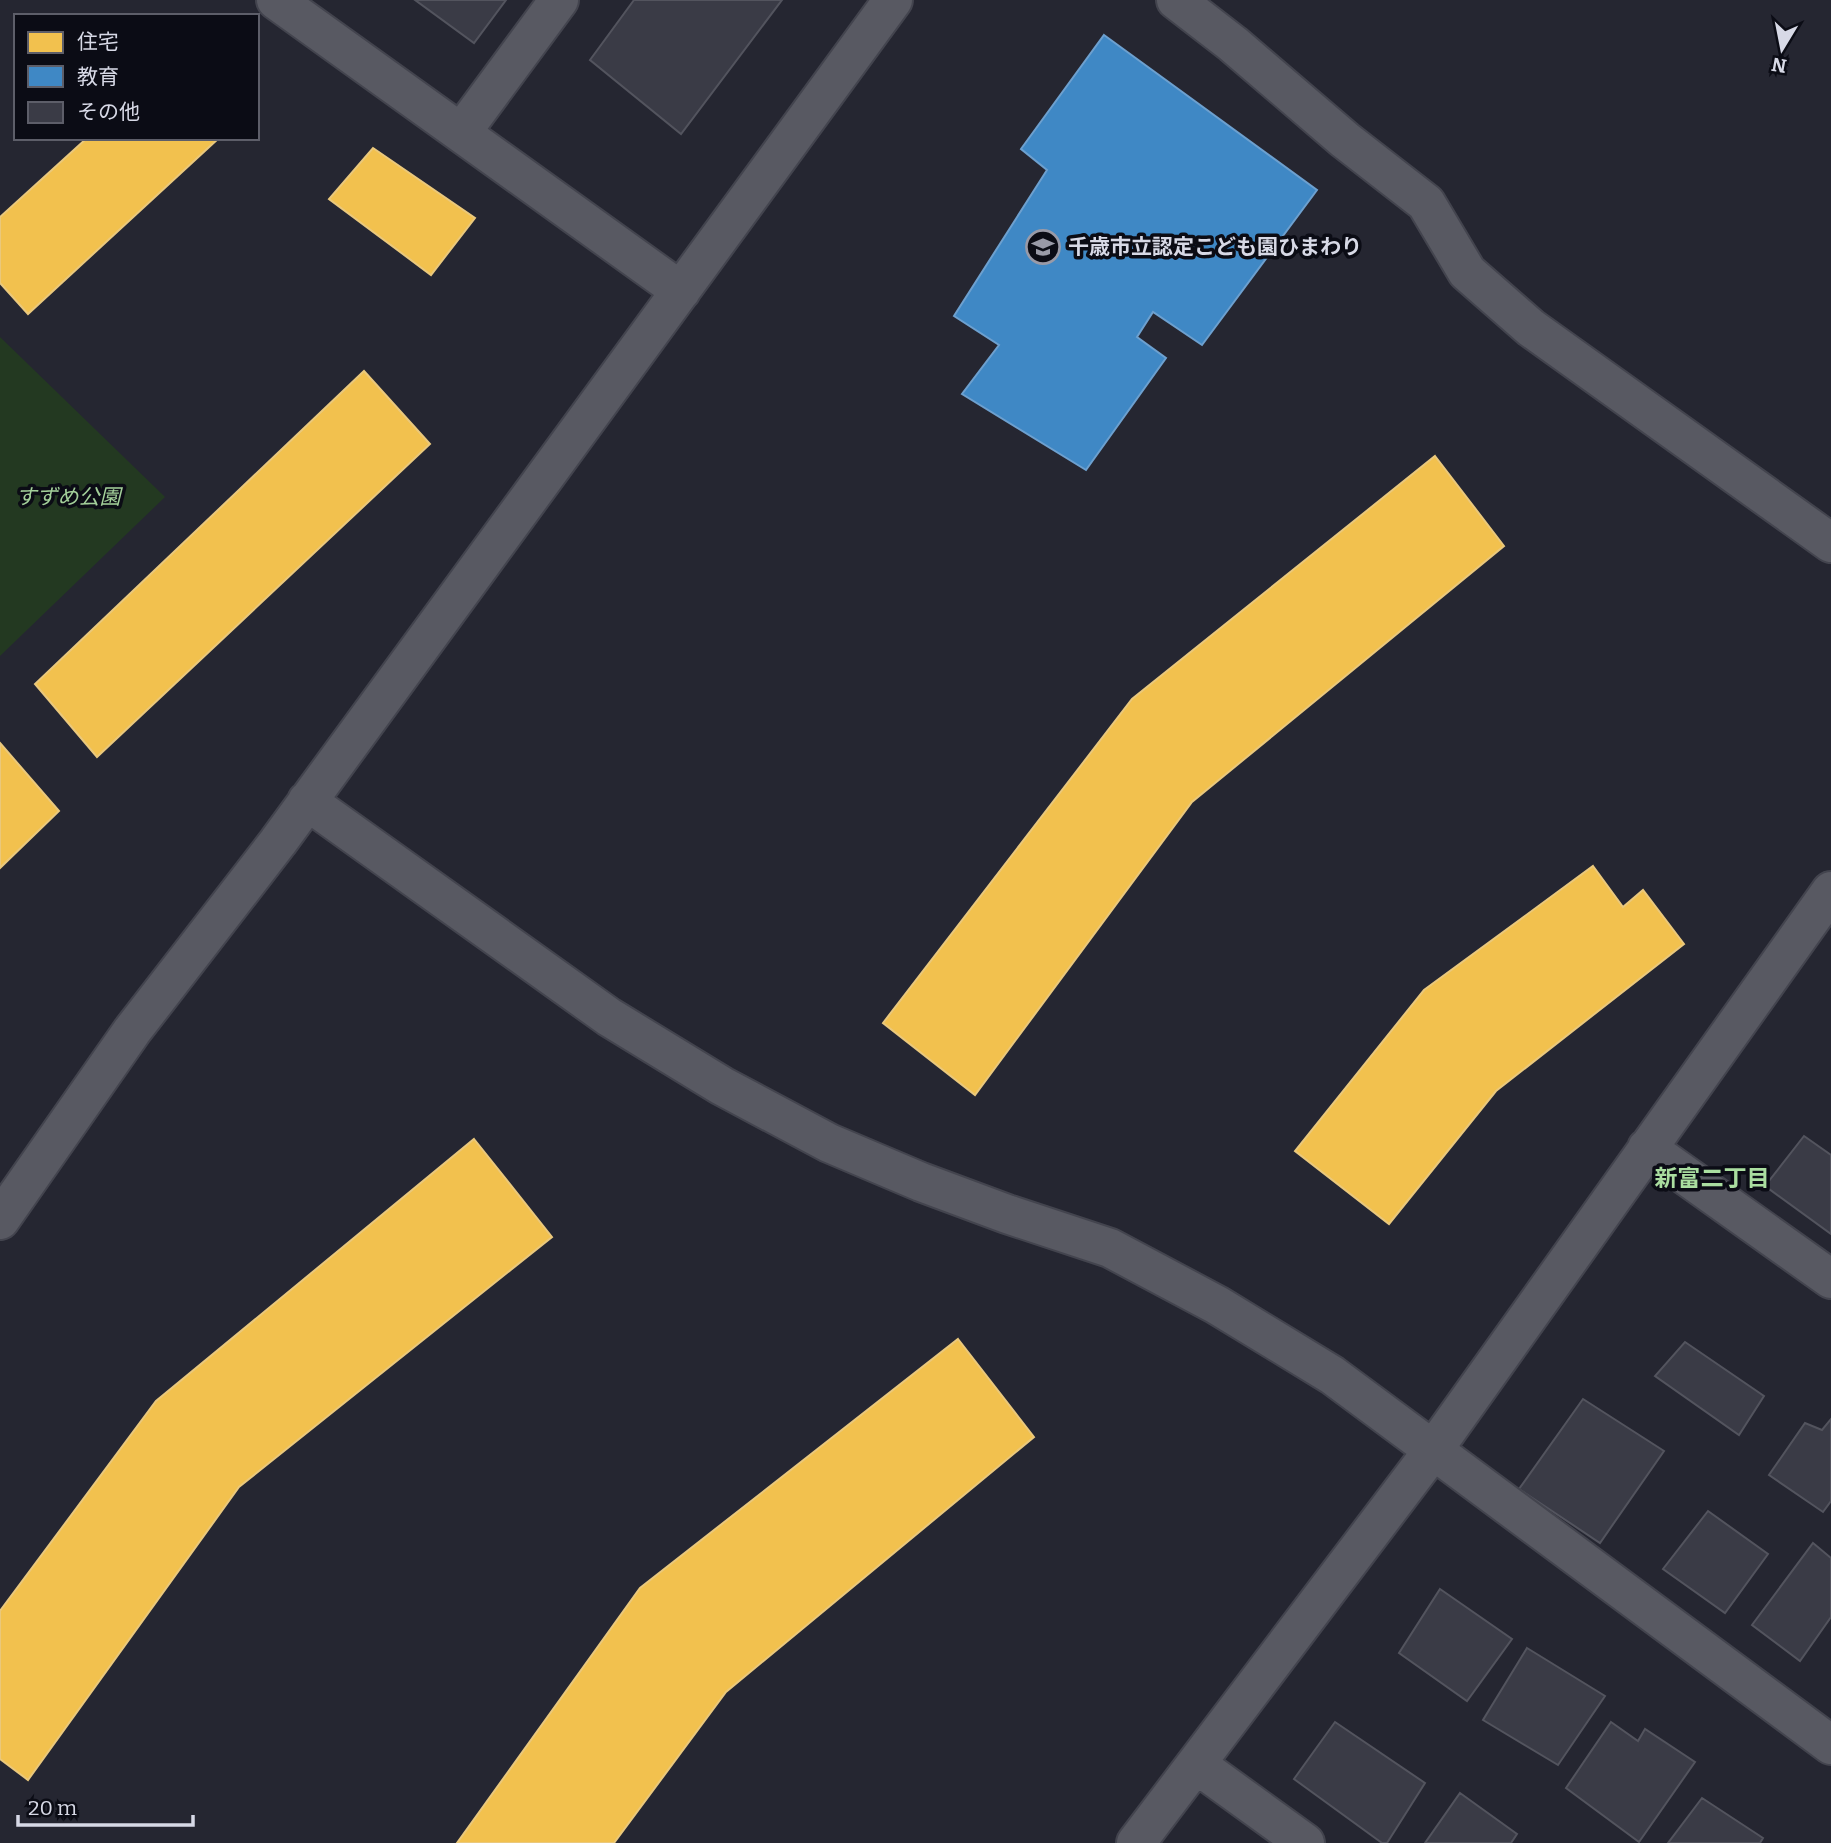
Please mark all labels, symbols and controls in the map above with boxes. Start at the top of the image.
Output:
legend [14,14,259,140]
north arrow [1747,14,1817,84]
text: 住宅 [77,29,119,55]
text: N [1770,53,1788,78]
text: 教育 [77,64,119,90]
text: その他 [77,99,140,125]
school or university icon: 千歳市立認定こども園ひまわり [1024,228,1062,266]
place label: 千歳市立認定こども園ひまわり [1068,234,1362,260]
park label: すずめ公園 [16,484,123,510]
district label: 新富二丁目 [1655,1164,1770,1192]
scale bar [18,1784,192,1828]
text: 20 m [28,1795,77,1821]

